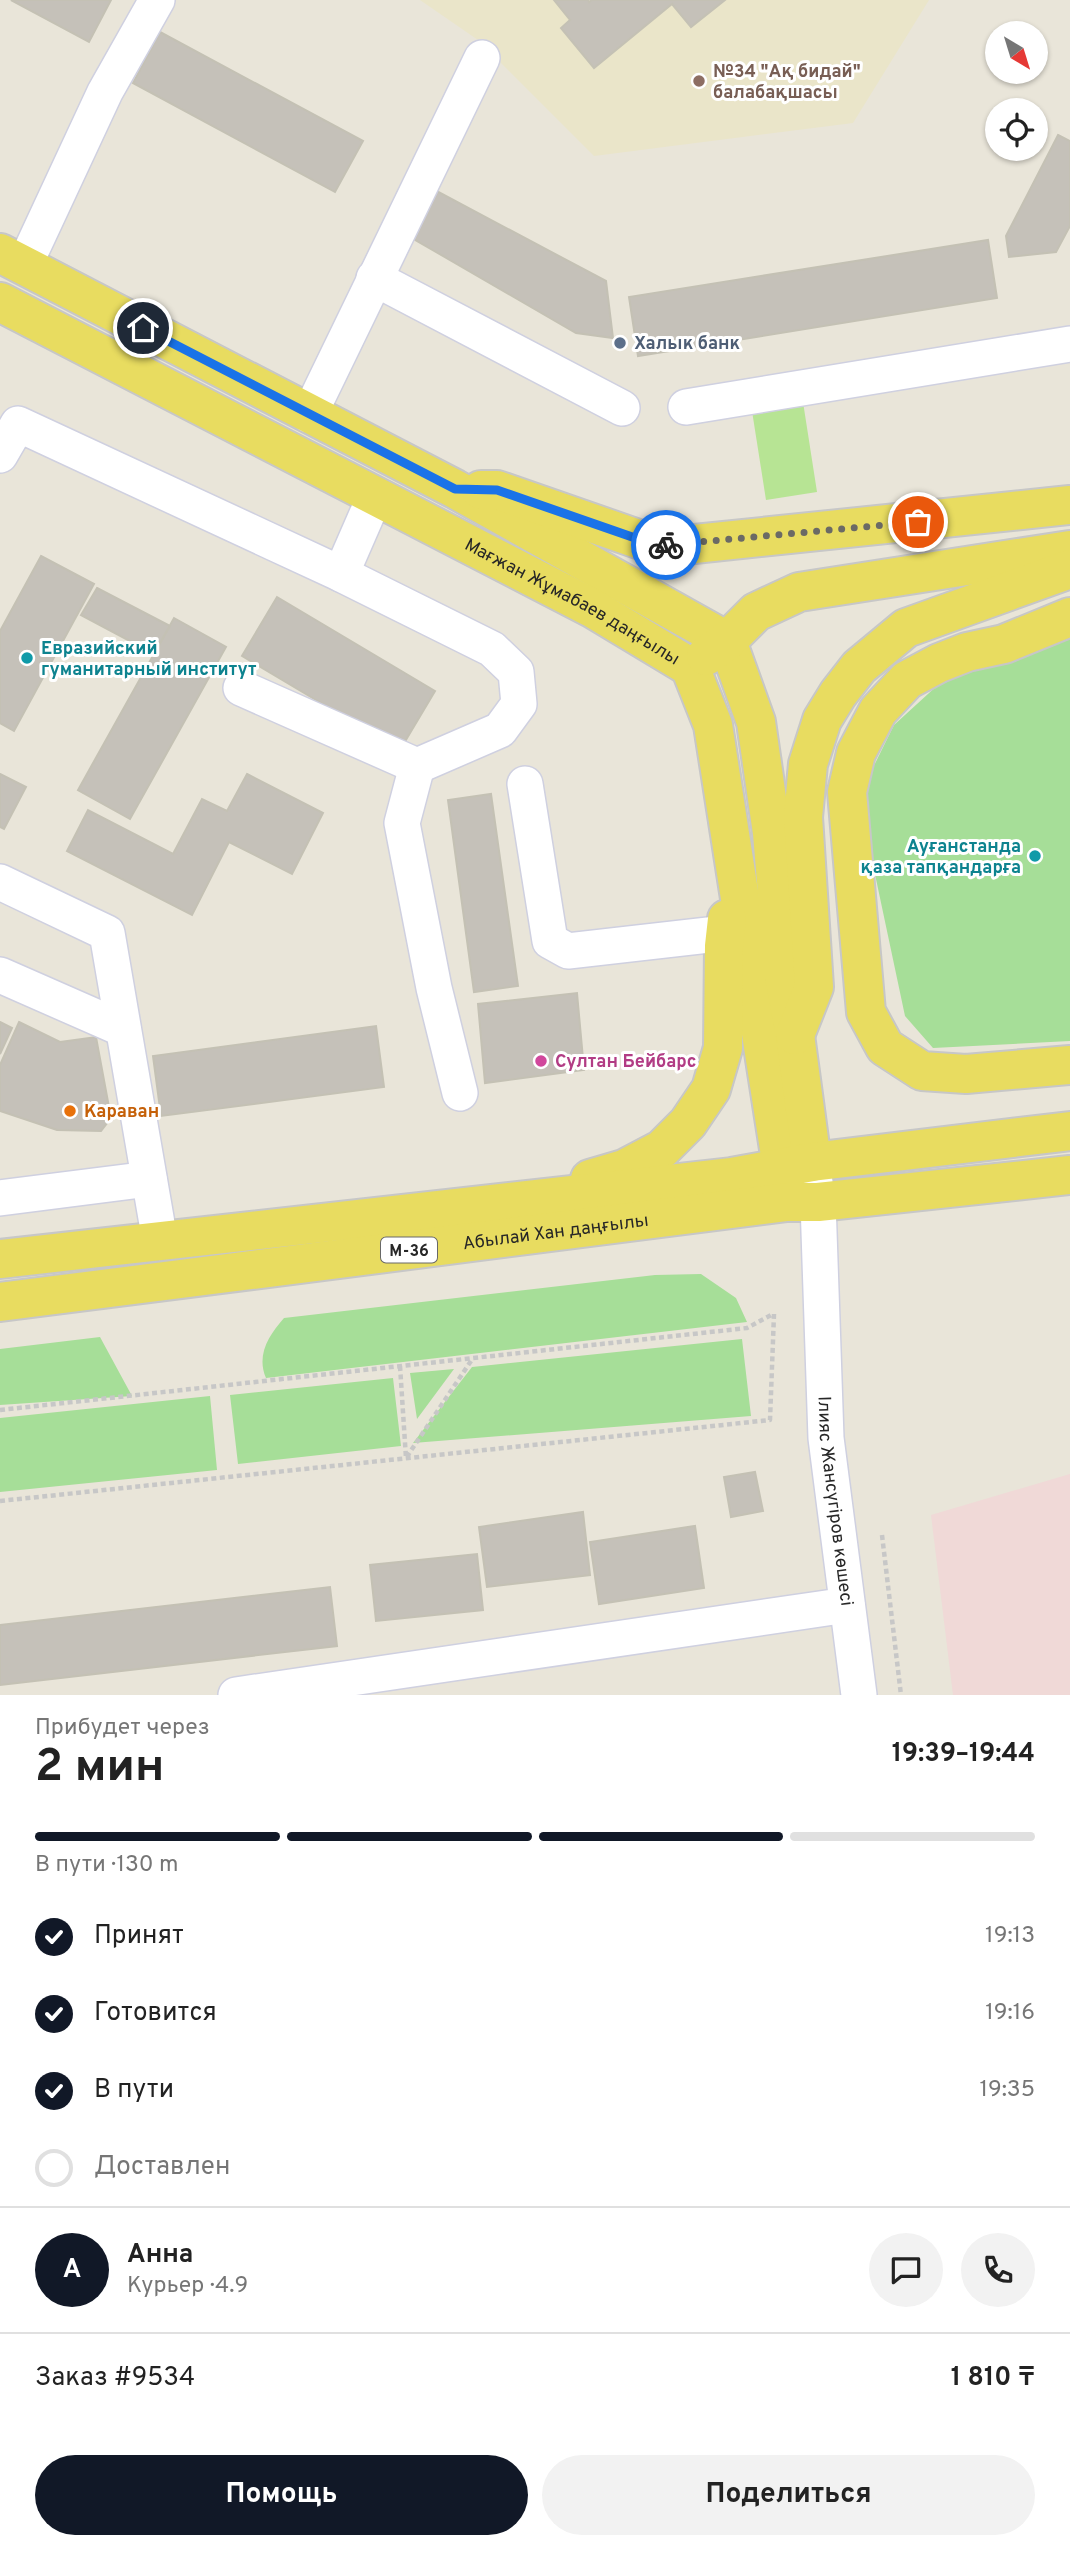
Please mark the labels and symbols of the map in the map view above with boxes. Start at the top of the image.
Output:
north arrow [985,21,1048,84]
place label: №34 "Ақ бидай" балабақшасы [713,61,861,105]
marker: №34 "Ақ бидай" балабақшасы [691,73,707,89]
pin [113,298,173,358]
place label: Халык банк [634,333,741,356]
marker: Халык банк [612,335,628,351]
pin [888,492,948,552]
courier [631,510,701,580]
street label: Мағжан Жұмабаев даңғылы [460,534,684,671]
place label: Евразийский гуманитарный институт [41,638,257,682]
marker: Евразийский гуманитарный институт [19,650,35,666]
place label: Ауғанстанда қаза тапқандарға [860,836,1021,880]
marker: Ауғанстанда қаза тапқандарға [1027,848,1043,864]
place label: Султан Бейбарс [555,1051,697,1074]
marker: Султан Бейбарс [533,1053,549,1069]
place label: Караван [84,1101,159,1124]
marker: Караван [62,1103,78,1119]
street label: Абылай Хан даңғылы [461,1210,650,1256]
road number: M-36 [381,1238,437,1262]
street label: Ілияс Жансүгіров көшесі [812,1396,857,1607]

